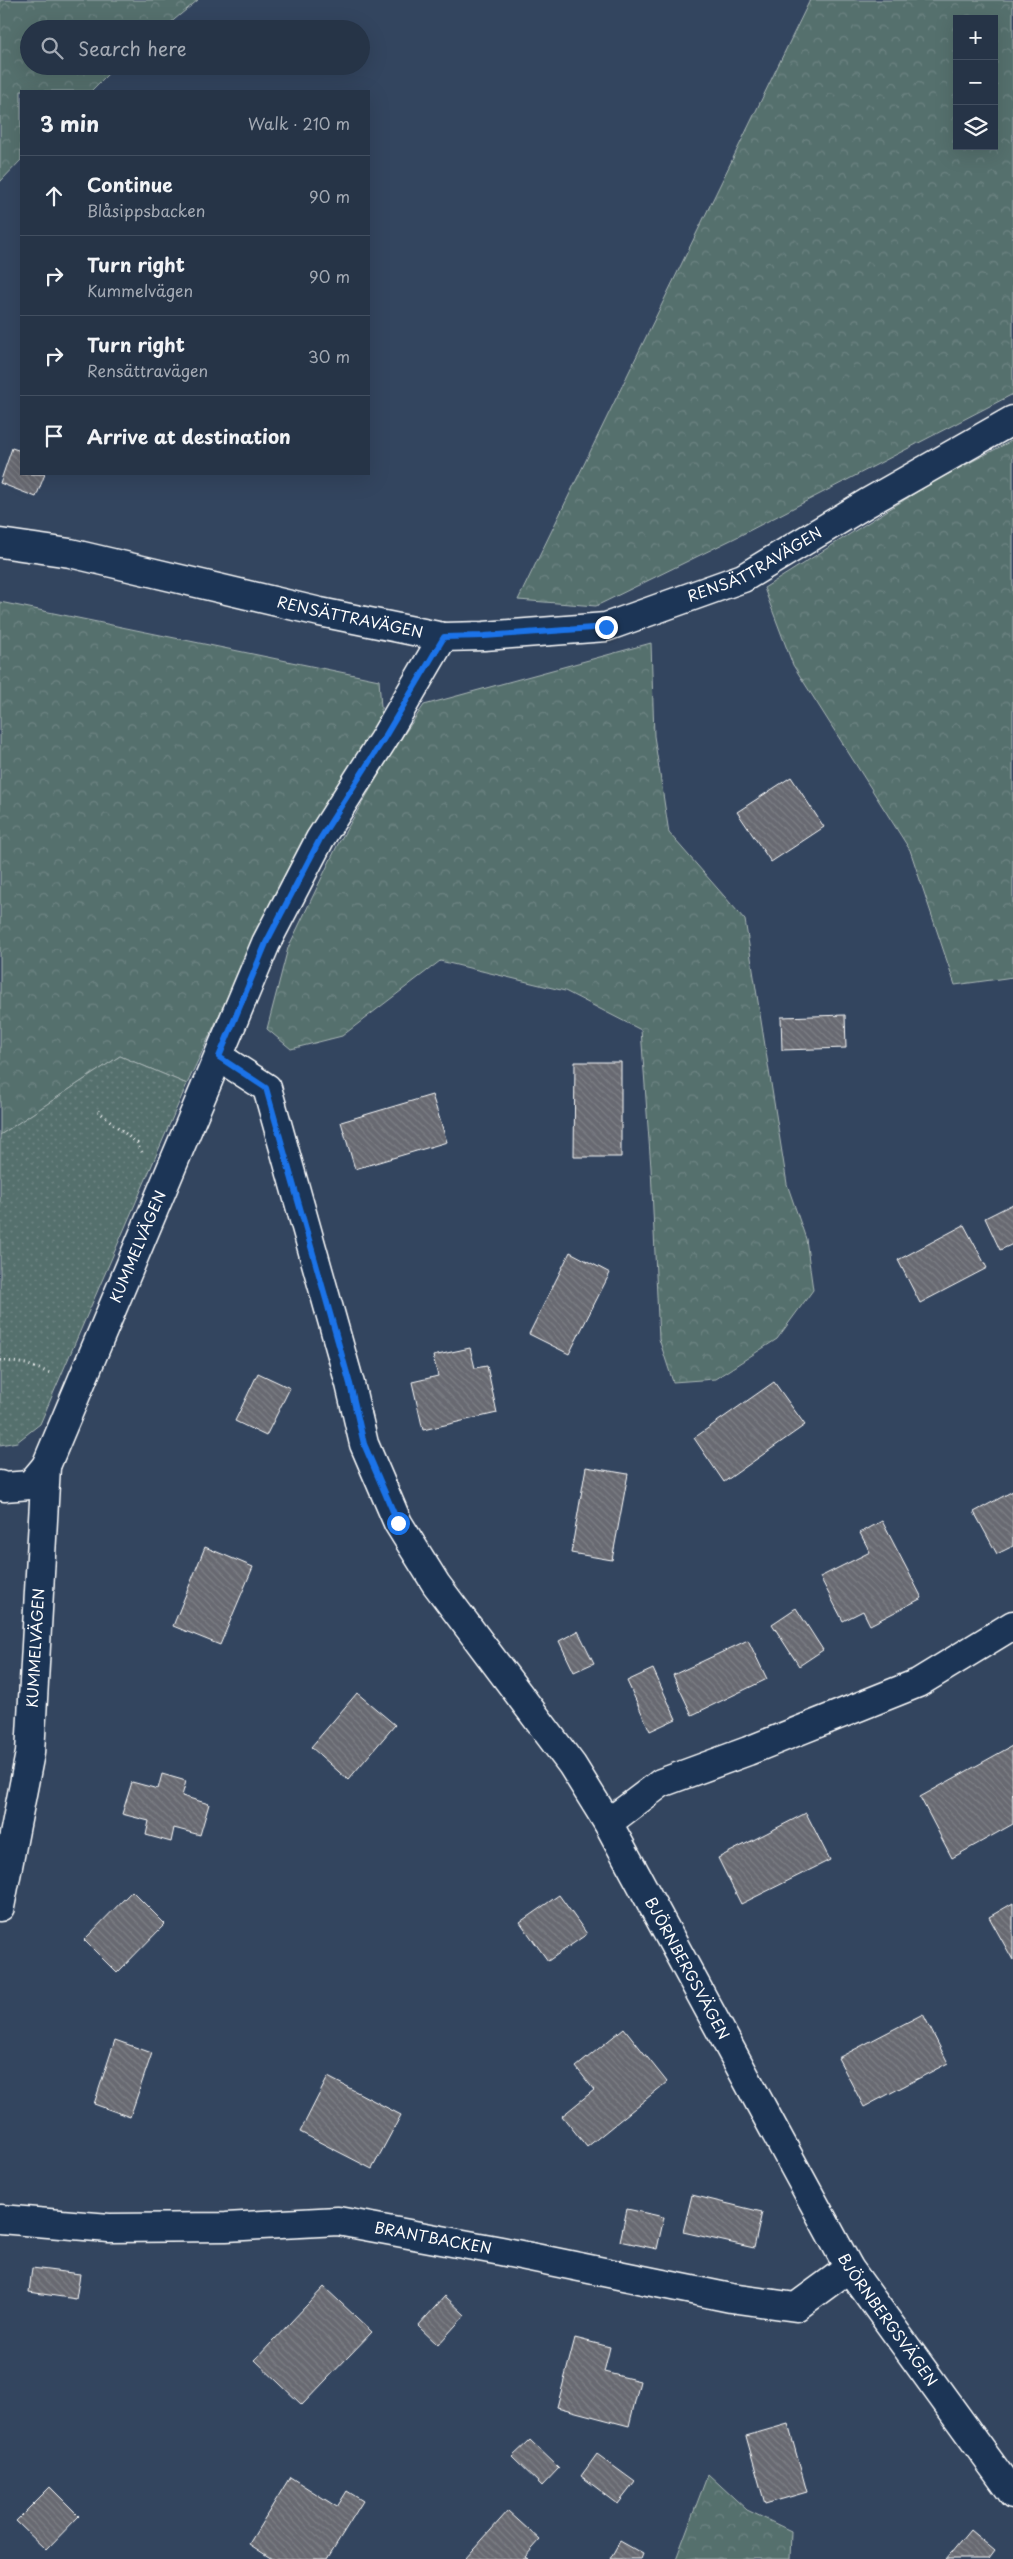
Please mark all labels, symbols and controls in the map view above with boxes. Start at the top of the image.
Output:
map controls [953,15,998,150]
button: + [953,15,998,60]
search box [20,20,370,75]
icon: search [38,34,66,62]
text: Search here [78,34,187,62]
button: − [953,60,998,105]
button: layers [953,105,998,150]
text: 3 min [40,107,99,139]
text: Walk · 210 m [248,111,350,135]
text: Continue [87,170,173,198]
icon: ahead [40,182,68,210]
text: 90 m [309,184,350,208]
text: Blåsippsbacken [87,198,205,222]
text: Turn right [87,250,185,278]
icon: right [40,262,68,290]
text: 90 m [309,264,350,288]
text: Kummelvägen [87,278,193,302]
text: Turn right [87,330,185,358]
icon: right [40,342,68,370]
text: 30 m [308,344,350,368]
text: Rensättravägen [87,358,208,382]
icon: arrive [40,422,68,450]
text: Arrive at destination [87,422,291,450]
street label: RENSÄTTRAVÄGEN [684,520,826,607]
street label: RENSÄTTRAVÄGEN [275,589,425,643]
route end [595,616,618,639]
street label: KUMMELVÄGEN [103,1187,171,1306]
route start [387,1512,410,1535]
street label: KUMMELVÄGEN [20,1587,49,1709]
street label: BJÖRNBERGSVÄGEN [640,1892,736,2043]
street label: BRANTBACKEN [373,2215,494,2259]
street label: BJÖRNBERGSVÄGEN [833,2249,944,2390]

